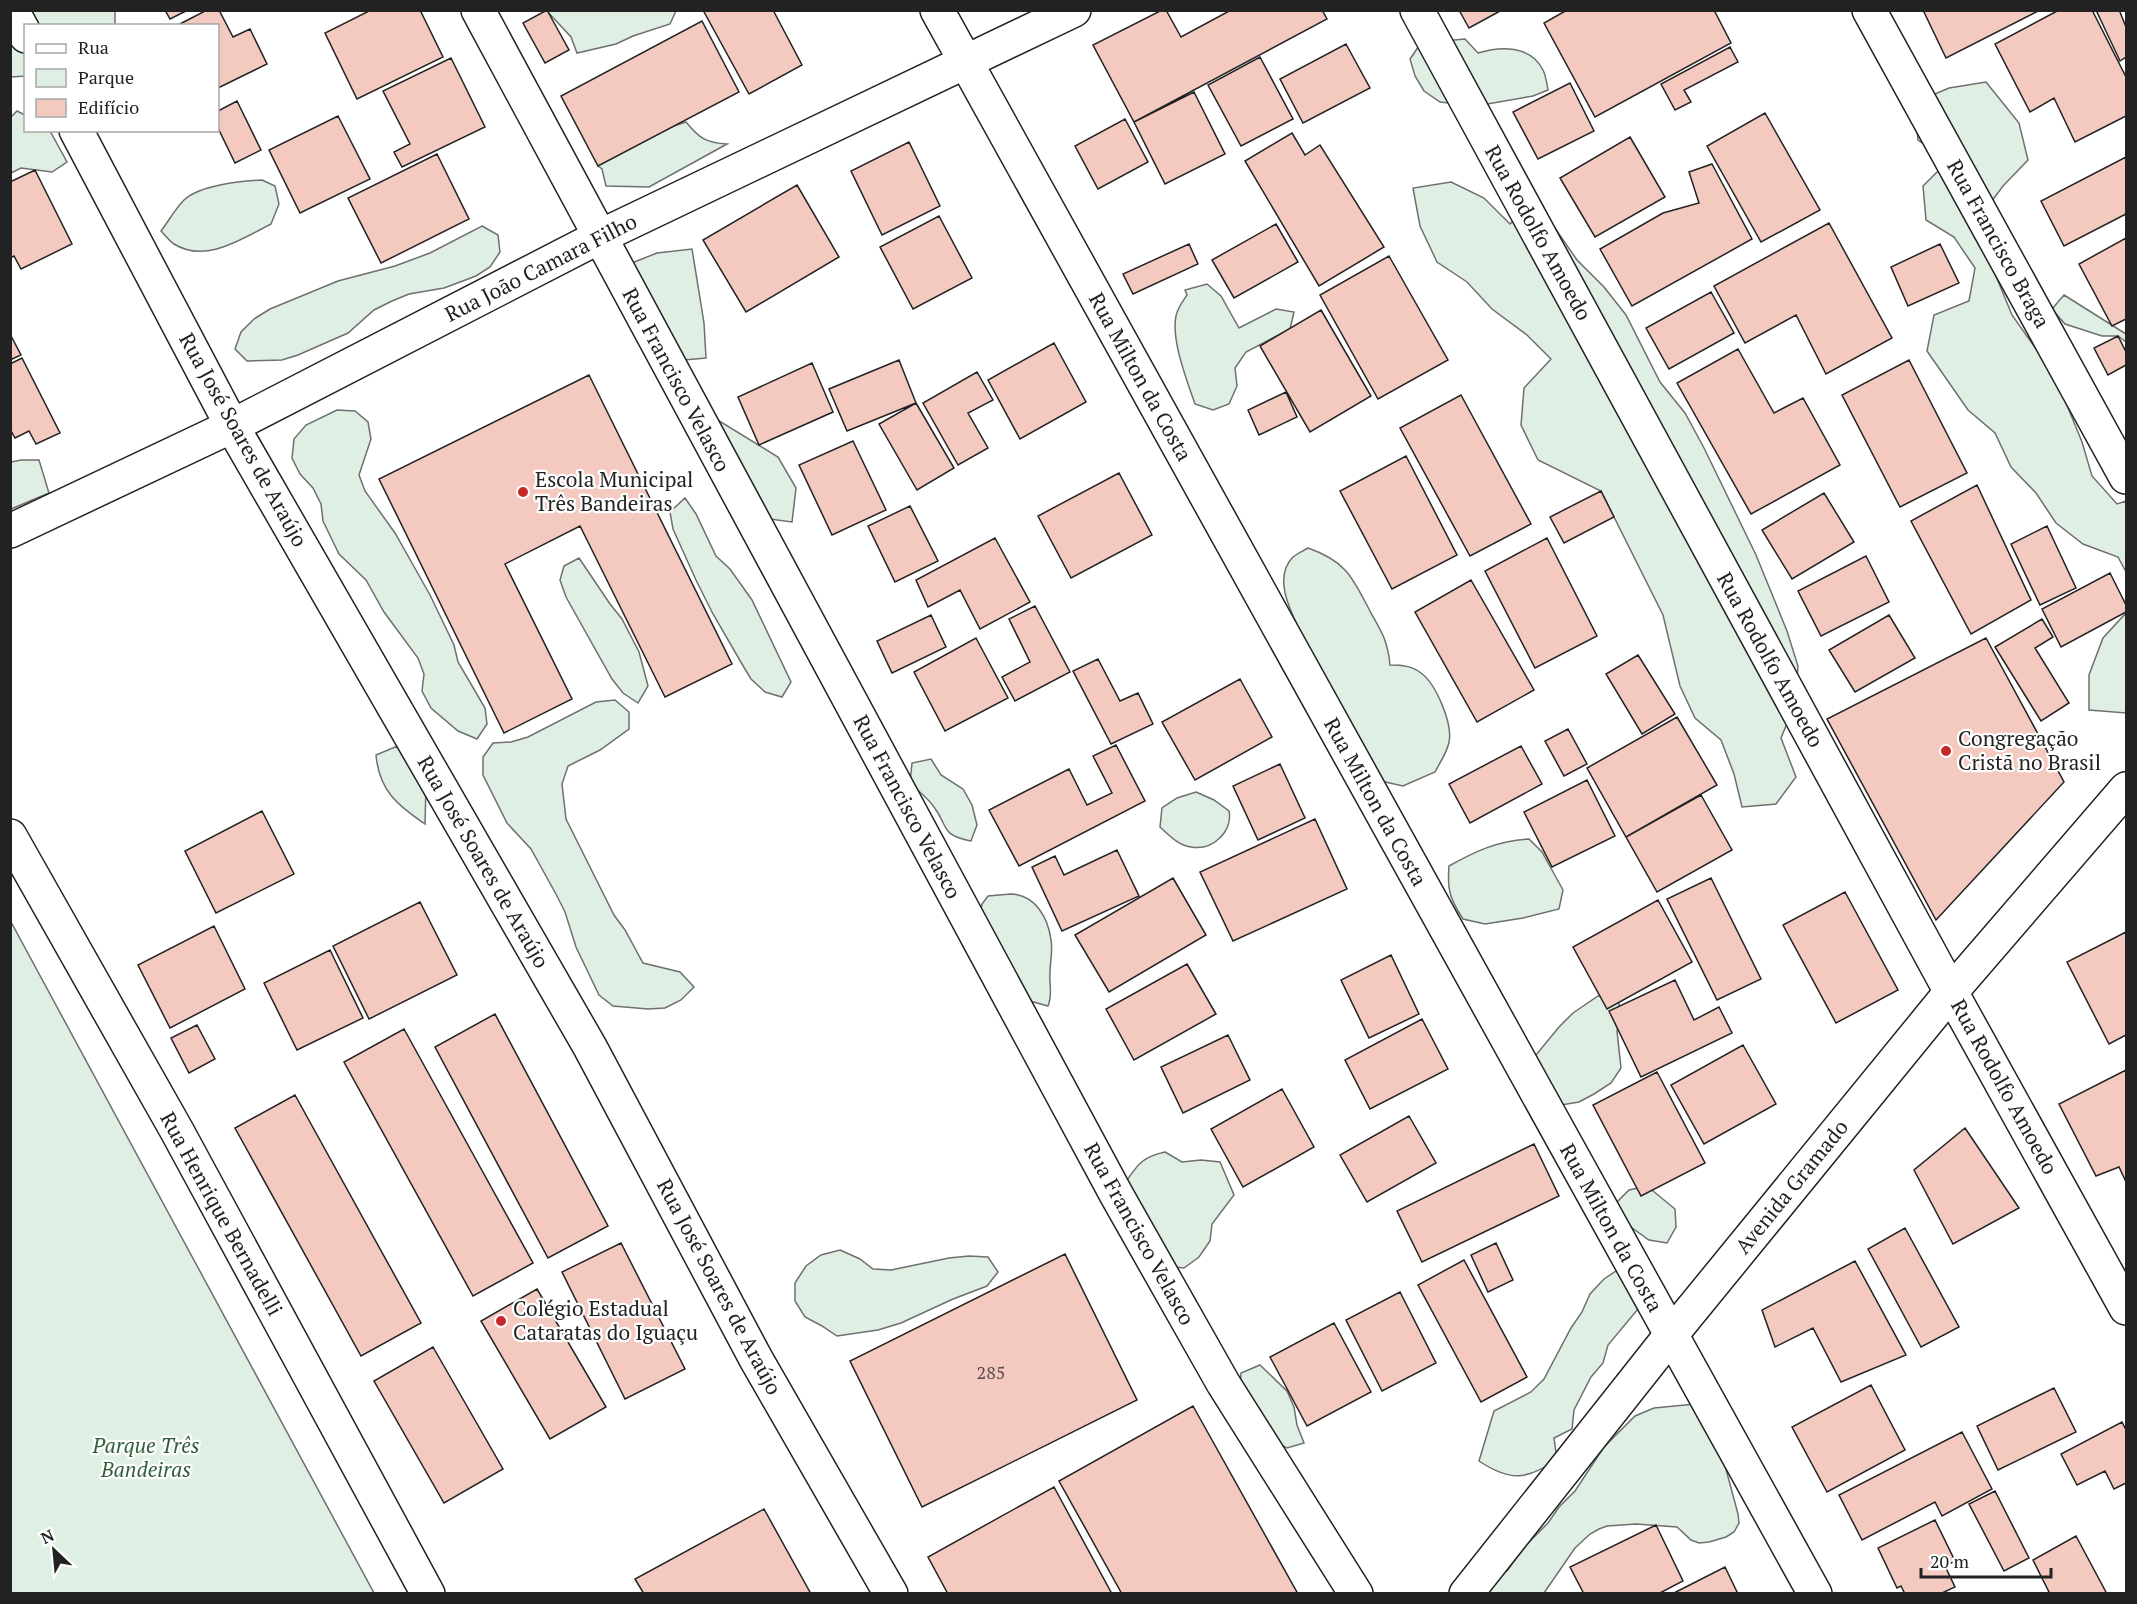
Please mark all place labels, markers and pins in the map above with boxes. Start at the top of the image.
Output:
place label: Escola Municipal Três Bandeiras [535,465,693,517]
marker: Escola Municipal Três Bandeiras [516,485,530,499]
place label: Congregação Cristã no Brasil [1958,724,2101,776]
marker: Congregação Cristã no Brasil [1939,744,1953,758]
place label: Colégio Estadual Cataratas do Iguaçu [513,1294,698,1346]
marker: Colégio Estadual Cataratas do Iguaçu [494,1314,508,1328]

